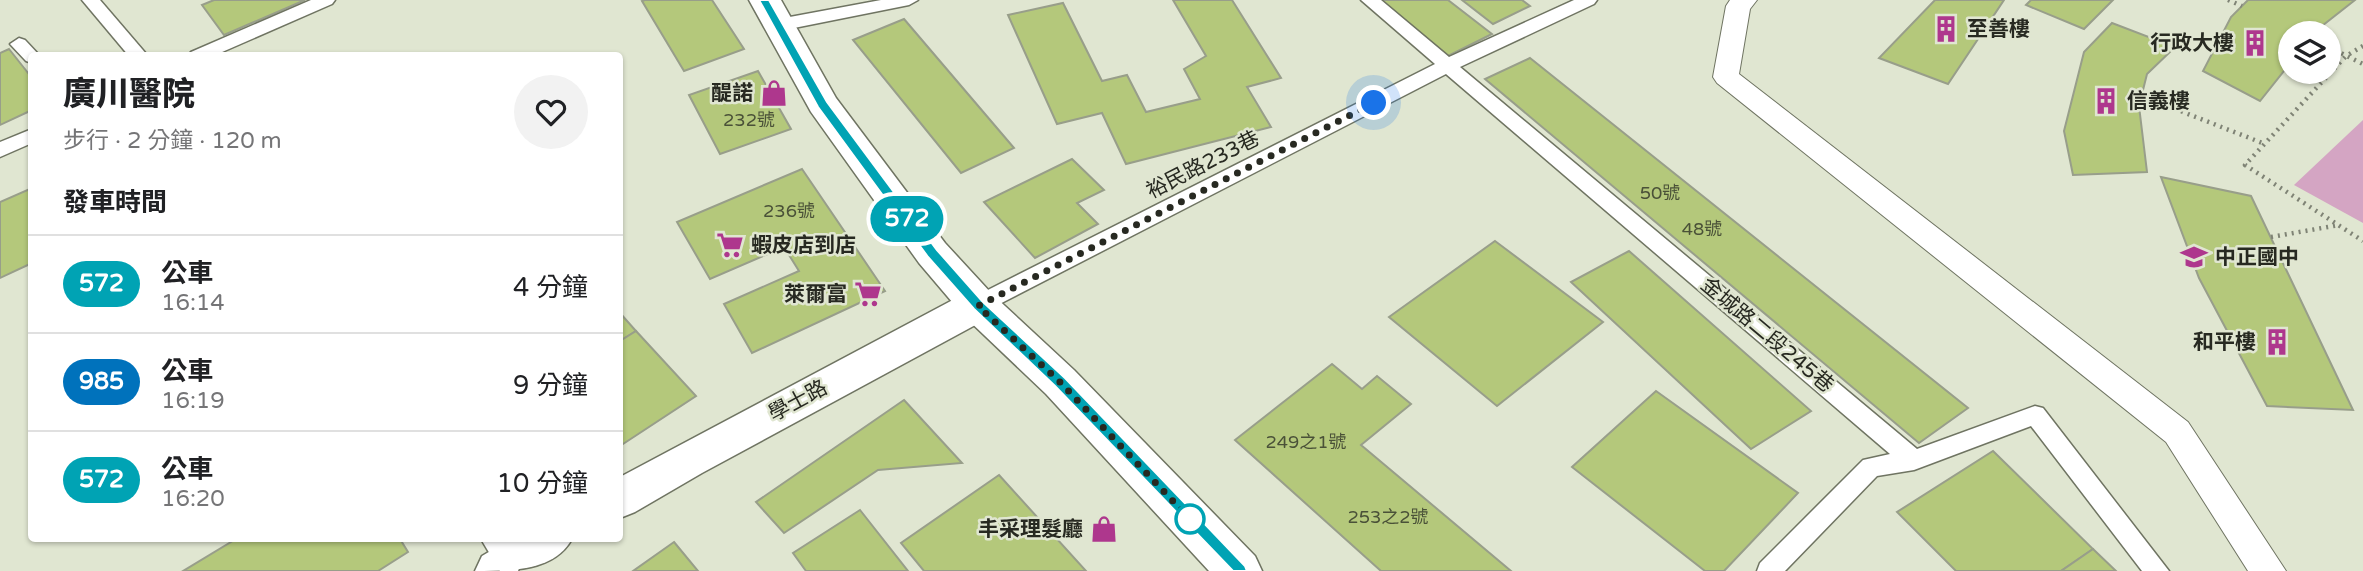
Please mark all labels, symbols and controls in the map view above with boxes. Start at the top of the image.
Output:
building icon: 至善樓 [1931,14,1961,44]
place label: 至善樓 [1967,17,2030,42]
map controls [2278,21,2341,84]
button: layers [2278,21,2341,84]
building icon: 行政大樓 [2240,28,2270,58]
place label: 行政大樓 [2150,31,2234,56]
text: 廣川醫院 [63,75,195,114]
button: heart [514,75,588,149]
shop icon: 醍諾 [759,78,789,108]
place label: 醍諾 [711,81,753,106]
your location [1356,85,1391,120]
building icon: 信義樓 [2091,86,2121,116]
place label: 信義樓 [2127,89,2190,114]
house number: 232號 [723,109,775,131]
street label: 裕民路233巷 [1142,126,1264,204]
text: 步行 · 2 分鐘 · 120 m [63,127,282,155]
house number: 50號 [1640,182,1680,204]
text: 發車時間 [63,187,167,218]
line badge: 572 [867,196,947,242]
house number: 236號 [763,200,815,222]
text: 572 [884,204,930,233]
house number: 48號 [1682,218,1722,240]
supermarket icon: 蝦皮店到店 [715,230,745,260]
place label: 蝦皮店到店 [751,233,856,258]
school or university icon: 中正國中 [2179,242,2209,272]
place label: 中正國中 [2215,245,2299,270]
text: 公車 [161,258,213,289]
text: 572 [79,269,124,298]
text: 4 分鐘 [513,272,588,303]
street label: 金城路二段245巷 [1696,272,1838,398]
supermarket icon: 萊爾富 [853,279,883,309]
place label: 萊爾富 [784,282,847,307]
text: 16:14 [161,289,225,317]
building icon: 和平樓 [2262,327,2292,357]
place label: 和平樓 [2193,330,2256,355]
text: 公車 [161,356,213,387]
text: 985 [79,367,124,396]
text: 9 分鐘 [513,370,588,401]
street label: 學士路 [764,375,832,427]
text: 16:19 [161,387,225,415]
house number: 249之1號 [1265,431,1347,453]
text: 公車 [161,454,213,485]
text: 572 [79,465,124,494]
text: 10 分鐘 [497,468,588,499]
text: 16:20 [161,485,225,513]
unlabelled marker [1175,504,1205,534]
house number: 253之2號 [1347,506,1429,528]
shop icon: 丰采理髮廳 [1089,514,1119,544]
place label: 丰采理髮廳 [978,517,1083,542]

